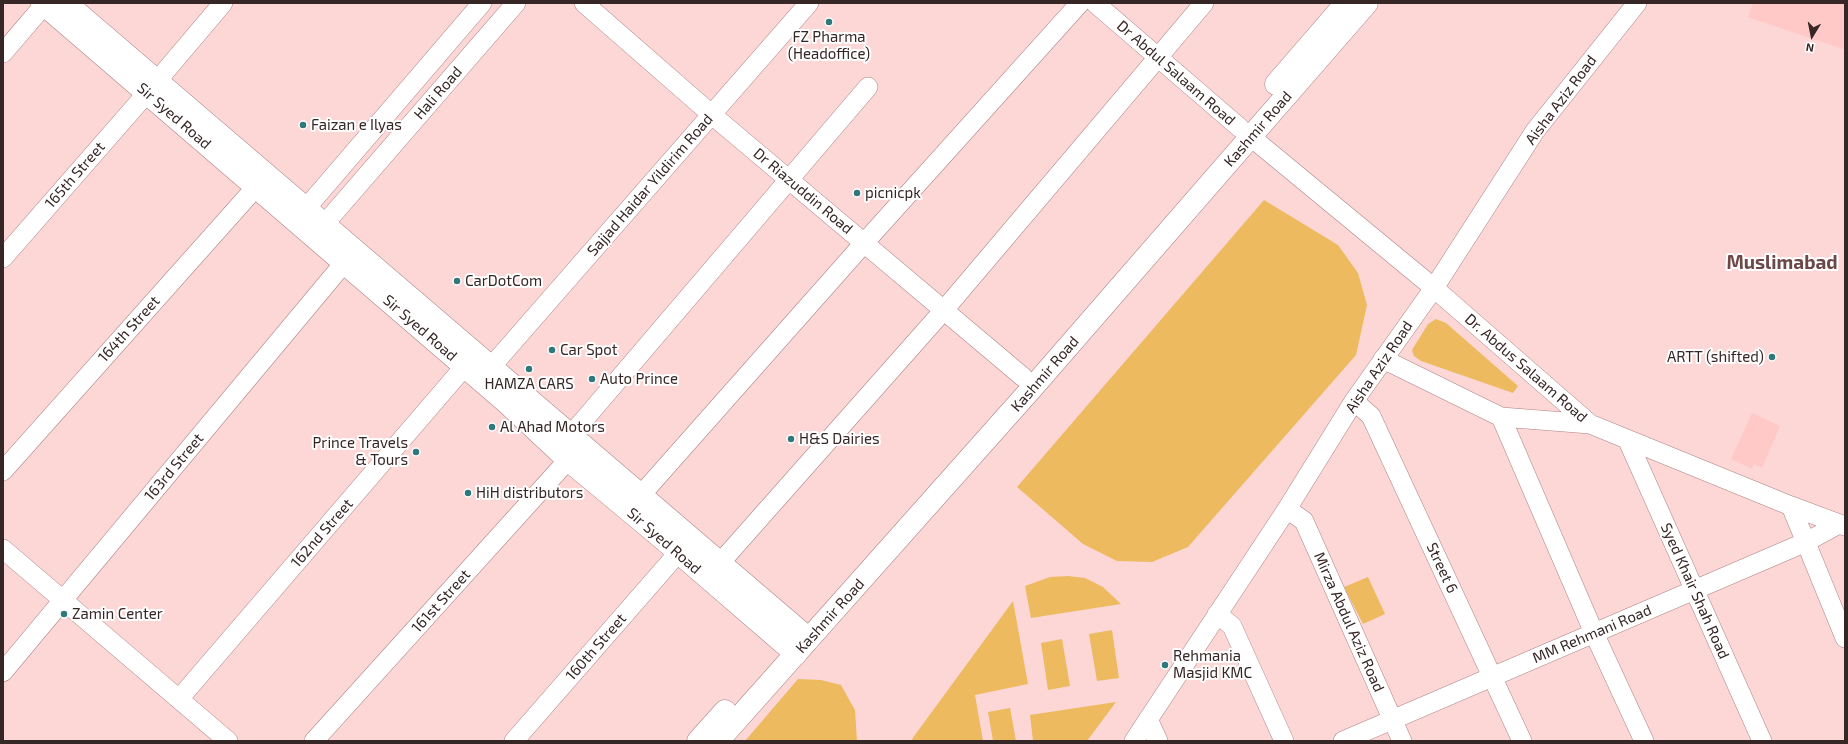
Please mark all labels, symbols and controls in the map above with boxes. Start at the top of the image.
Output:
north arrow [1792,16,1832,56]
marker: FZ Pharma (Headoffice) [824,17,834,27]
street label: Dr Abdul Salaam Road [1113,17,1239,129]
place label: FZ Pharma (Headoffice) [788,28,870,63]
text: N [1805,41,1815,55]
street label: Aisha Aziz Road [1522,52,1600,148]
street label: Hali Road [410,63,466,123]
street label: Sir Syed Road [133,79,215,153]
street label: Kashmir Road [1220,88,1296,170]
street label: Sajjad Haidar Yildirim Road [583,110,717,260]
place label: Faizan e Ilyas [311,116,402,134]
marker: Faizan e Ilyas [298,120,308,130]
street label: 165th Street [41,138,109,212]
street label: Dr Riazuddin Road [750,144,856,238]
place label: picnicpk [865,184,921,202]
marker: picnicpk [852,188,862,198]
district label: Muslimabad [1726,252,1838,274]
place label: CarDotCom [465,272,542,290]
marker: CarDotCom [452,276,462,286]
street label: Sir Syed Road [379,291,461,365]
street label: 164th Street [94,292,164,366]
street label: Dr. Abdus Salaam Road [1461,310,1591,426]
street label: Aisha Aziz Road [1342,318,1416,416]
street label: Kashmir Road [1007,333,1083,415]
place label: Car Spot [560,341,617,359]
marker: Car Spot [547,345,557,355]
place label: ARTT (shifted) [1667,348,1764,366]
marker: ARTT (shifted) [1767,352,1777,362]
marker: HAMZA CARS [524,364,534,374]
place label: Auto Prince [600,370,678,388]
marker: Auto Prince [587,374,597,384]
place label: HAMZA CARS [484,375,574,393]
place label: Al Ahad Motors [500,418,605,436]
marker: Al Ahad Motors [487,422,497,432]
street label: 163rd Street [141,430,207,504]
place label: H&S Dairies [799,430,880,448]
place label: Prince Travels & Tours [313,434,408,469]
marker: H&S Dairies [786,434,796,444]
marker: Prince Travels & Tours [411,447,421,457]
place label: HiH distributors [476,484,583,502]
marker: HiH distributors [463,488,473,498]
street label: 162nd Street [287,495,357,571]
street label: Sir Syed Road [623,504,705,578]
street label: Syed Khair Shah Road [1657,520,1733,662]
street label: Street 6 [1423,540,1461,596]
street label: Mirza Abdul Aziz Road [1310,549,1388,695]
street label: 161st Street [408,566,474,636]
street label: Kashmir Road [792,575,868,657]
street label: MM Rehmani Road [1530,601,1654,667]
place label: Zamin Center [72,605,163,623]
marker: Zamin Center [59,609,69,619]
street label: 160th Street [562,610,630,684]
place label: Rehmania Masjid KMC [1173,647,1252,682]
marker: Rehmania Masjid KMC [1160,660,1170,670]

